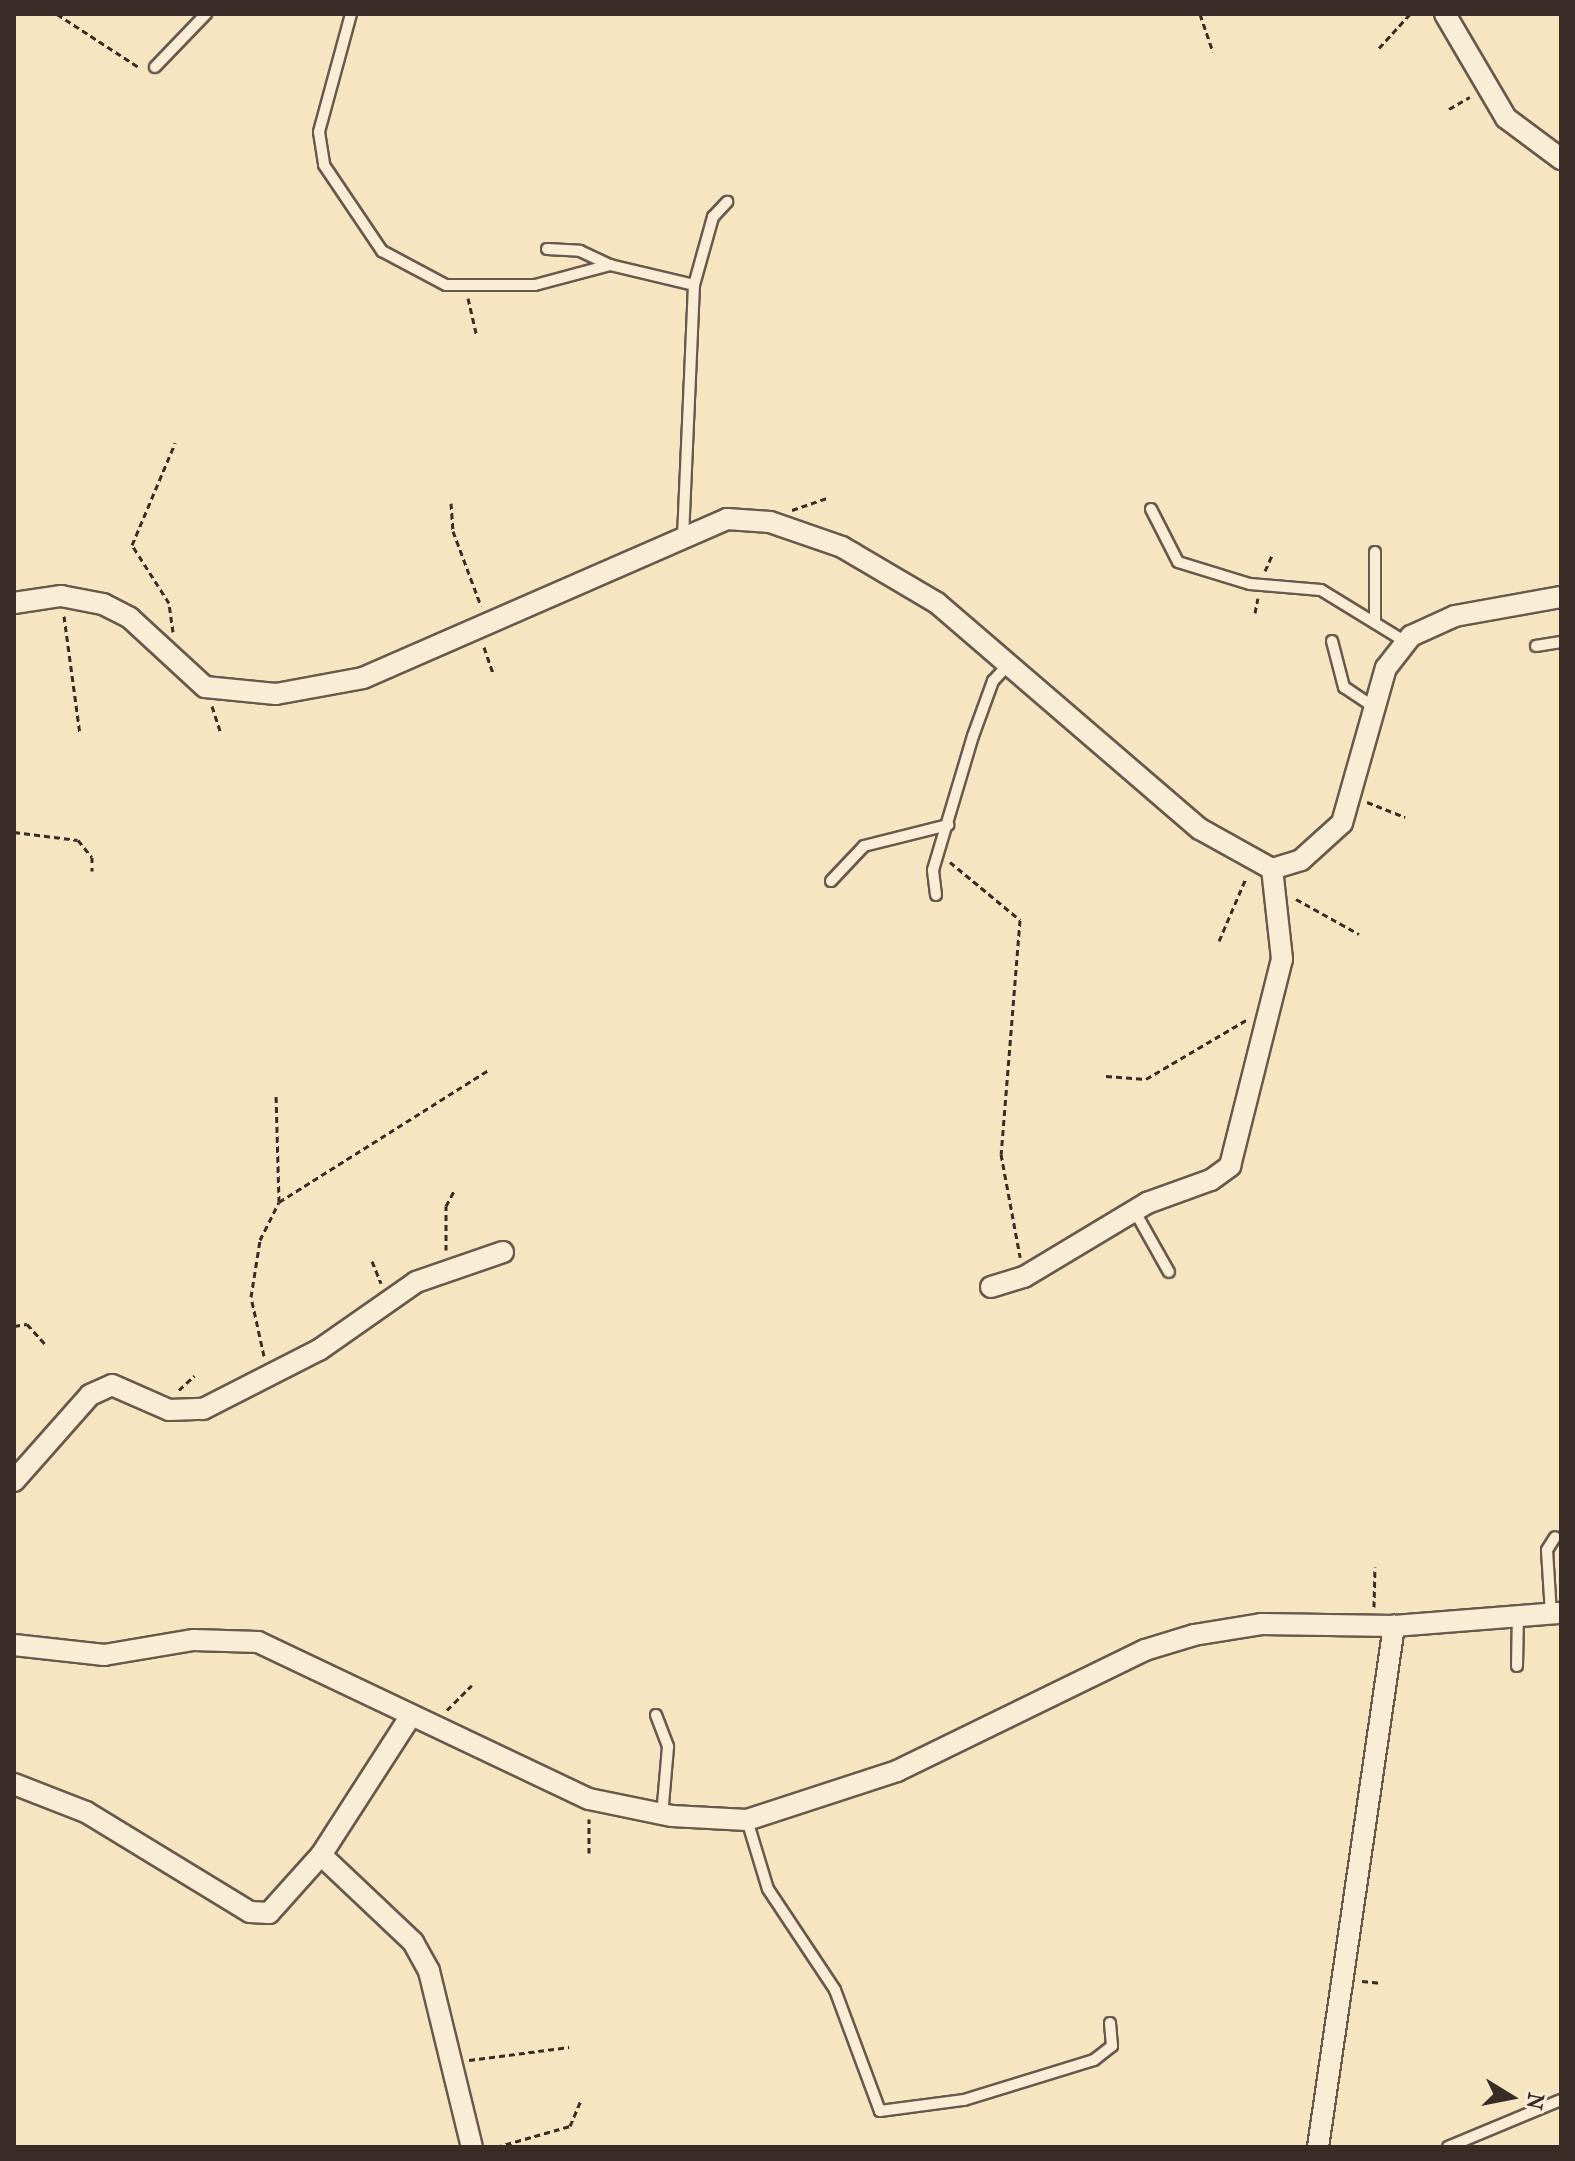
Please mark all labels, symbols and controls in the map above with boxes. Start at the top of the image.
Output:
north arrow [1471,2057,1551,2137]
text: N [1520,2091,1549,2112]

